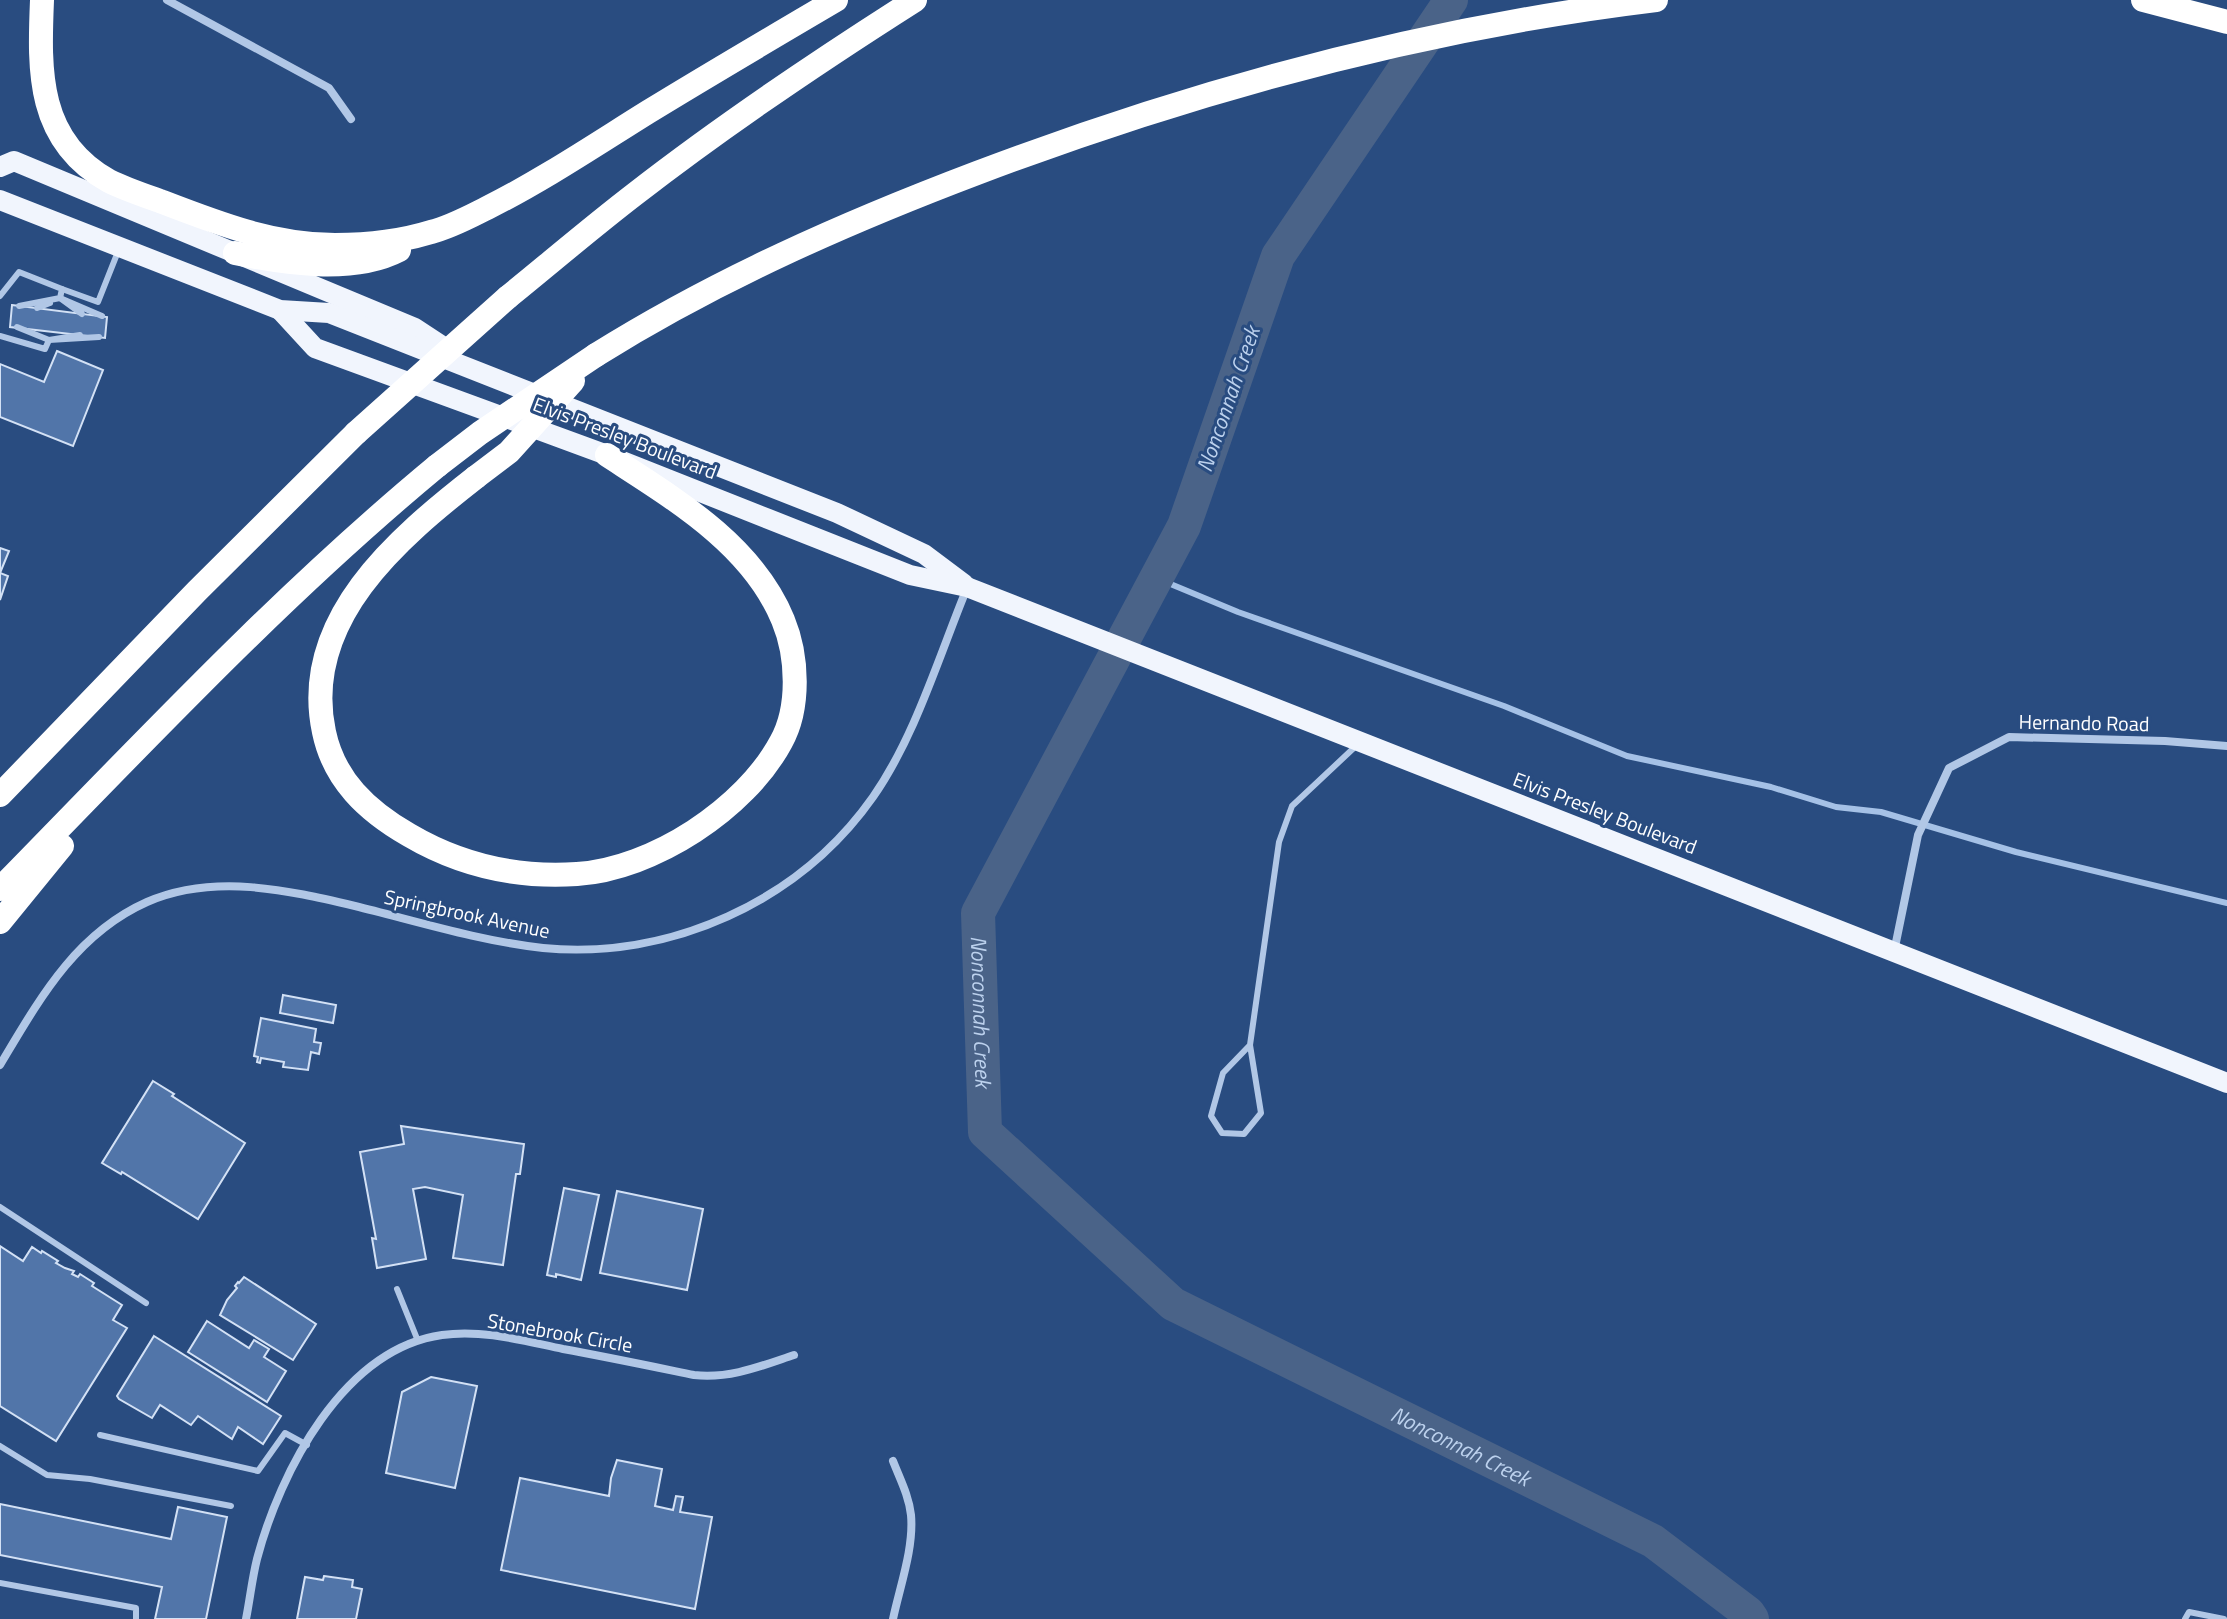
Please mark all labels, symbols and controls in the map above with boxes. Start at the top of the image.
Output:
water label: Nonconnah Creek [1187,320,1270,476]
street label: Elvis Presley Boulevard [529,388,722,487]
street label: Hernando Road [2018,706,2150,739]
street label: Elvis Presley Boulevard [1509,763,1702,862]
street label: Springbrook Avenue [381,881,553,946]
water label: Nonconnah Creek [962,935,1001,1090]
street label: Stonebrook Circle [485,1304,635,1361]
water label: Nonconnah Creek [1385,1397,1538,1496]

